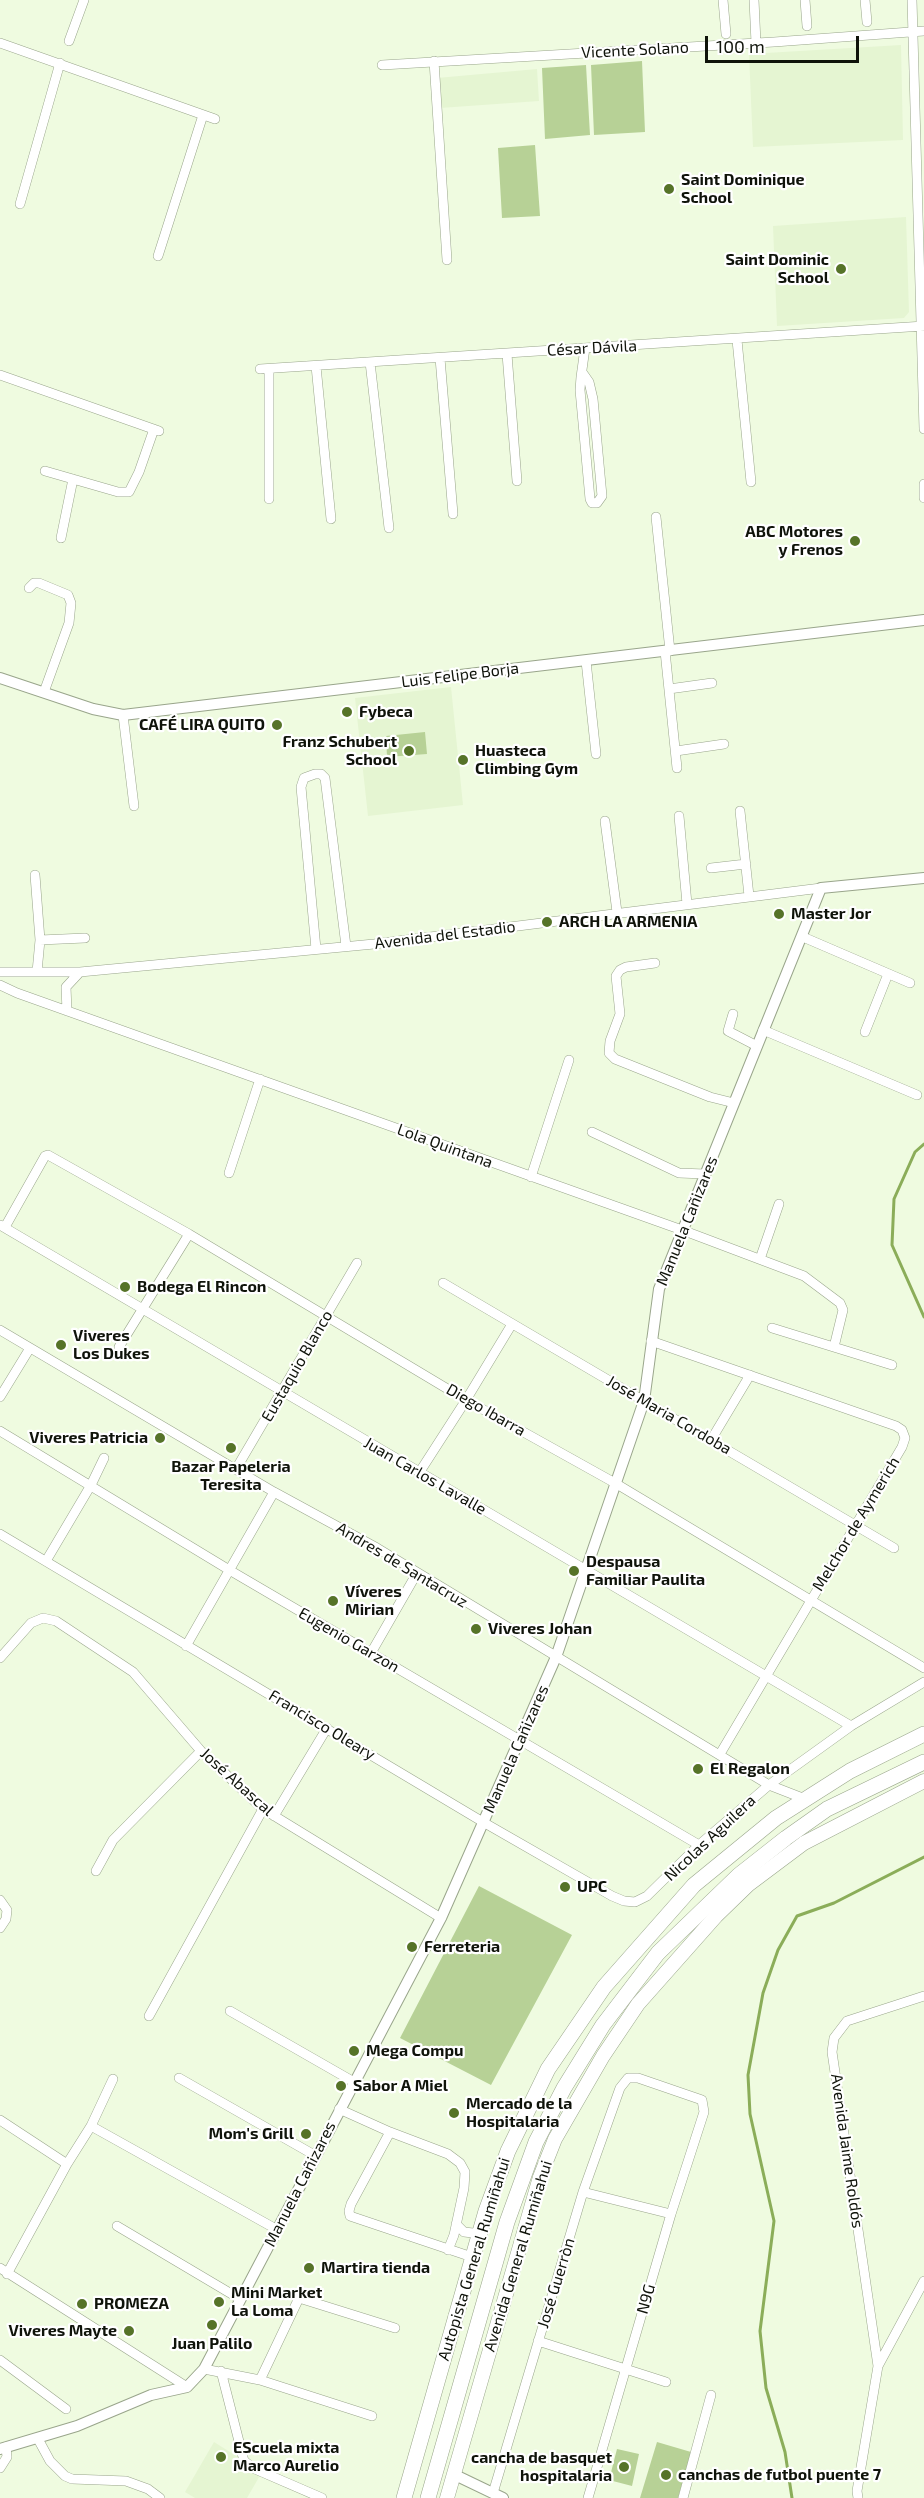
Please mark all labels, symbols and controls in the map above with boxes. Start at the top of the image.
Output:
scale bar [708,24,862,62]
text: 100 m [716,35,765,57]
street label: Vicente Solano [581,38,689,62]
place label: Saint Dominique School [681,170,804,208]
marker: Saint Dominique School [662,182,676,196]
place label: Saint Dominic School [725,250,829,288]
marker: Saint Dominic School [834,262,848,276]
street label: César Dávila [547,336,637,360]
place label: ABC Motores y Frenos [745,522,843,560]
marker: ABC Motores y Frenos [848,534,862,548]
street label: Luis Felipe Borja [400,658,520,692]
place label: Fybeca [359,702,413,722]
marker: Fybeca [340,705,354,719]
place label: CAFÉ LIRA QUITO [139,715,265,735]
marker: CAFÉ LIRA QUITO [270,718,284,732]
place label: Franz Schubert School [282,732,397,770]
place label: Huasteca Climbing Gym [475,741,578,779]
marker: Franz Schubert School [402,744,416,758]
marker: Huasteca Climbing Gym [456,753,470,767]
place label: Master Jor [791,904,871,924]
marker: Master Jor [772,907,786,921]
place label: ARCH LA ARMENIA [559,912,698,932]
marker: ARCH LA ARMENIA [540,915,554,929]
street label: Avenida del Estadio [374,917,516,953]
street label: Lola Quintana [395,1120,495,1172]
street label: Manuela Cañizares [652,1153,722,1289]
place label: Bodega El Rincon [137,1277,266,1297]
marker: Bodega El Rincon [118,1280,132,1294]
street label: Eustaquio Blanco [257,1307,337,1425]
place label: Viveres Los Dukes [73,1326,150,1364]
marker: Viveres Los Dukes [54,1338,68,1352]
street label: José Maria Cordoba [603,1371,735,1459]
street label: Diego Ibarra [443,1380,529,1440]
place label: Viveres Patricia [29,1428,148,1448]
marker: Viveres Patricia [153,1431,167,1445]
street label: Juan Carlos Lavalle [360,1433,490,1519]
marker: Bazar Papeleria Teresita [224,1441,238,1455]
street label: Melchor de Aymerich [808,1453,904,1595]
place label: Bazar Papeleria Teresita [171,1457,291,1495]
street label: Andres de Santacruz [333,1518,471,1612]
place label: Despausa Familiar Paulita [586,1552,705,1590]
marker: Despausa Familiar Paulita [567,1564,581,1578]
place label: Víveres Mirian [345,1582,402,1620]
marker: Víveres Mirian [326,1594,340,1608]
street label: Eugenio Garzon [295,1603,403,1677]
place label: Viveres Johan [488,1619,592,1639]
marker: Viveres Johan [469,1622,483,1636]
street label: Manuela Cañizares [479,1682,553,1816]
street label: Francisco Oleary [265,1686,379,1764]
street label: José Abascal [196,1744,278,1820]
place label: El Regalon [710,1759,790,1779]
marker: El Regalon [691,1762,705,1776]
street label: Nicolas Aguilera [660,1791,760,1885]
place label: UPC [577,1877,607,1897]
marker: UPC [558,1880,572,1894]
place label: Ferreteria [424,1937,500,1957]
marker: Ferreteria [405,1940,419,1954]
place label: Mega Compu [366,2041,463,2061]
marker: Mega Compu [347,2044,361,2058]
street label: Avenida Jaime Roldós [827,2073,867,2229]
place label: Sabor A Miel [353,2076,448,2096]
marker: Sabor A Miel [334,2079,348,2093]
place label: Mercado de la Hospitalaria [466,2094,572,2132]
marker: Mercado de la Hospitalaria [447,2106,461,2120]
street label: Manuela Cañizares [260,2118,340,2250]
place label: Mom's Grill [209,2124,294,2144]
marker: Mom's Grill [299,2127,313,2141]
street label: Autopista General Rumiñahui [434,2155,514,2363]
street label: Avenida General Rumiñahui [480,2158,556,2354]
street label: José Guerròn [533,2235,579,2331]
place label: Martira tienda [321,2258,430,2278]
marker: Martira tienda [302,2261,316,2275]
street label: N9G [633,2282,659,2316]
place label: Mini Market La Loma [231,2283,322,2321]
place label: PROMEZA [94,2294,169,2314]
marker: Mini Market La Loma [212,2295,226,2309]
marker: PROMEZA [75,2297,89,2311]
marker: Juan Palilo [205,2318,219,2332]
place label: Viveres Mayte [8,2321,117,2341]
marker: Viveres Mayte [122,2324,136,2338]
place label: Juan Palilo [172,2334,252,2354]
place label: EScuela mixta Marco Aurelio [233,2438,339,2476]
place label: cancha de basquet hospitalaria [471,2448,612,2486]
marker: EScuela mixta Marco Aurelio [214,2450,228,2464]
marker: cancha de basquet hospitalaria [617,2460,631,2474]
place label: canchas de futbol puente 7 [678,2465,881,2485]
marker: canchas de futbol puente 7 [659,2468,673,2482]

